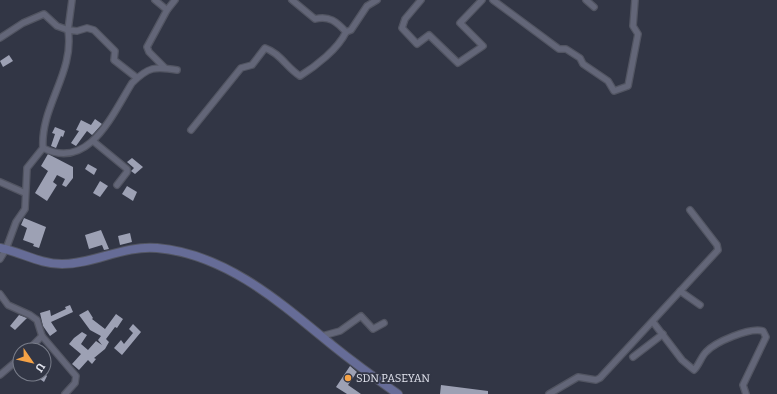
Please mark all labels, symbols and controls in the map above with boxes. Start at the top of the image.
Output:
north arrow [12,342,52,382]
text: U [32,360,48,374]
place label: SDN PASEYAN [356,372,430,385]
marker: SDN PASEYAN [343,373,353,383]

